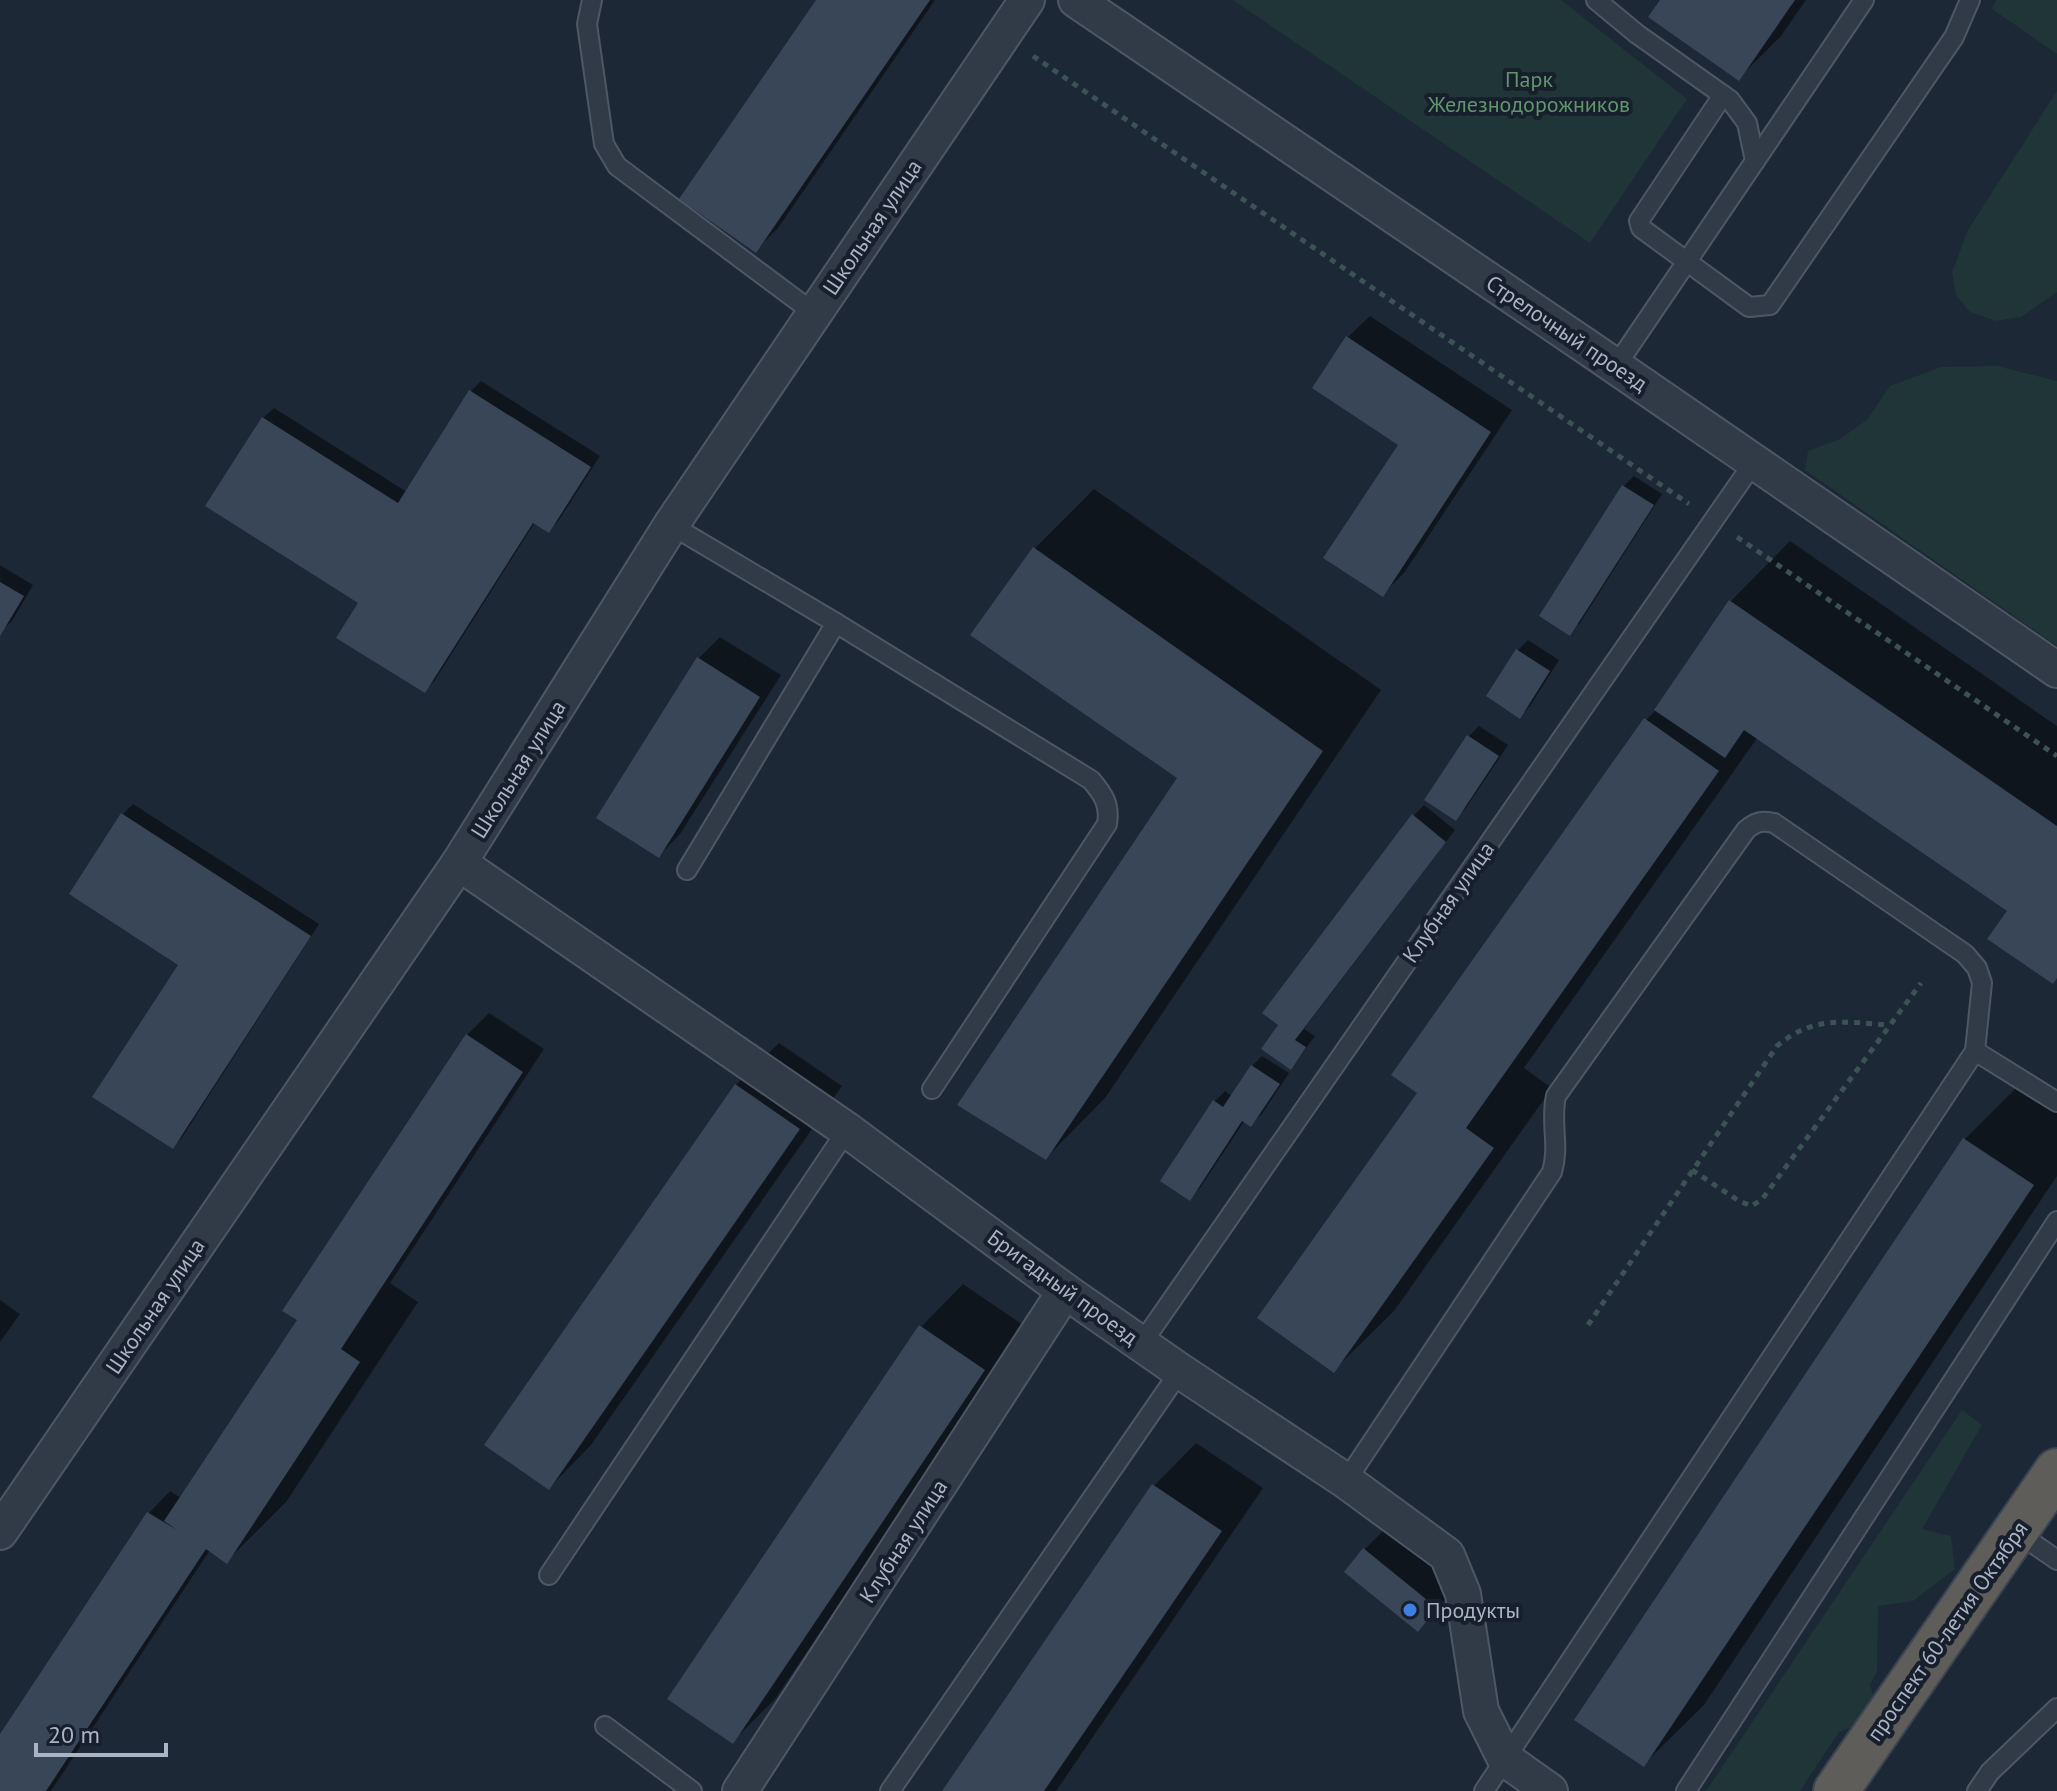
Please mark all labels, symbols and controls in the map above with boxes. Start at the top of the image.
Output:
park label: Парк Железнодорожников [1427,65,1630,118]
street label: Школьная улица [816,154,928,300]
street label: Стрелочный проезд [1481,269,1653,397]
street label: Школьная улица [464,695,572,843]
street label: Клубная улица [1396,836,1500,968]
street label: Бригадный проезд [982,1223,1144,1351]
street label: Школьная улица [99,1233,211,1379]
street label: Клубная улица [853,1474,953,1608]
street label: проспект 60-летия Октября [1860,1516,2034,1746]
place label: Продукты [1426,1596,1520,1624]
marker: Продукты [1401,1601,1419,1619]
scale bar [36,1707,166,1757]
text: 20 m [48,1719,100,1750]

